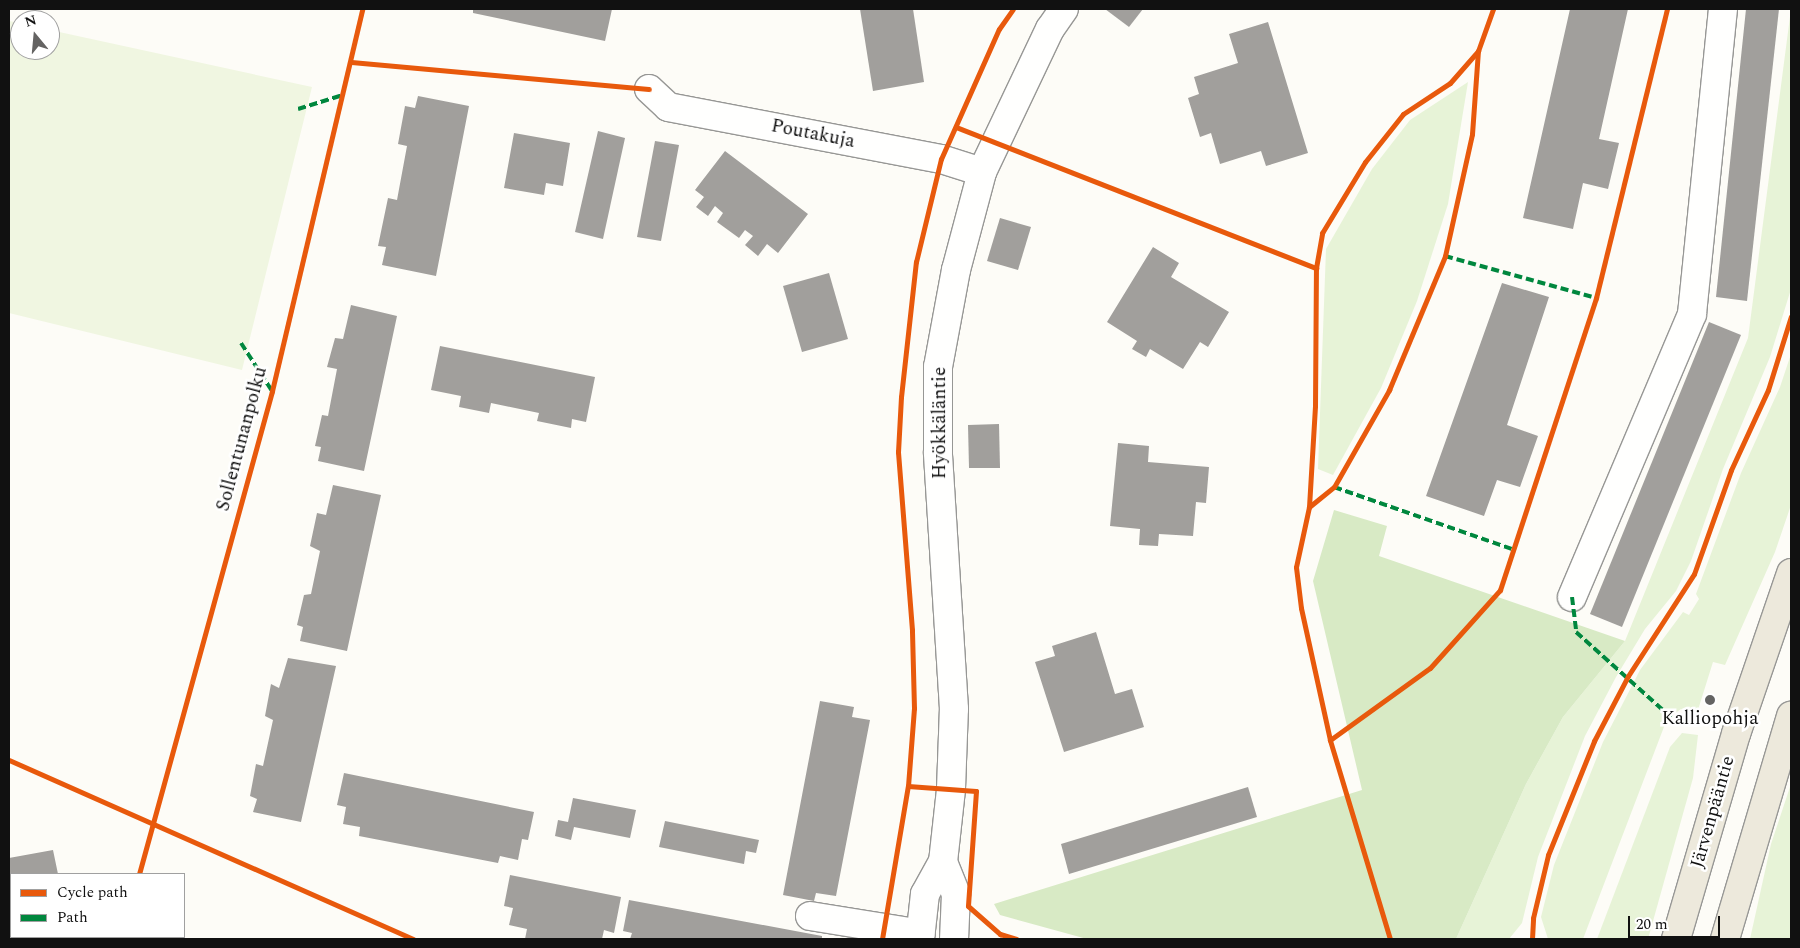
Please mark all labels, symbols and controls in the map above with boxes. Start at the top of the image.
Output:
text: N [22,9,39,33]
north arrow [10,10,60,60]
street label: Poutakuja [769,115,857,153]
street label: Sollentunanpolku [212,364,272,514]
street label: Hyökkäläntie [929,367,951,479]
marker: Kalliopohja [1704,694,1716,706]
place label: Kalliopohja [1661,708,1759,730]
street label: Järvenpääntie [1686,753,1740,871]
legend [10,873,185,938]
text: Cycle path [57,881,128,904]
text: Path [57,906,88,929]
scale bar [1630,906,1722,938]
text: 20 m [1636,913,1668,936]

